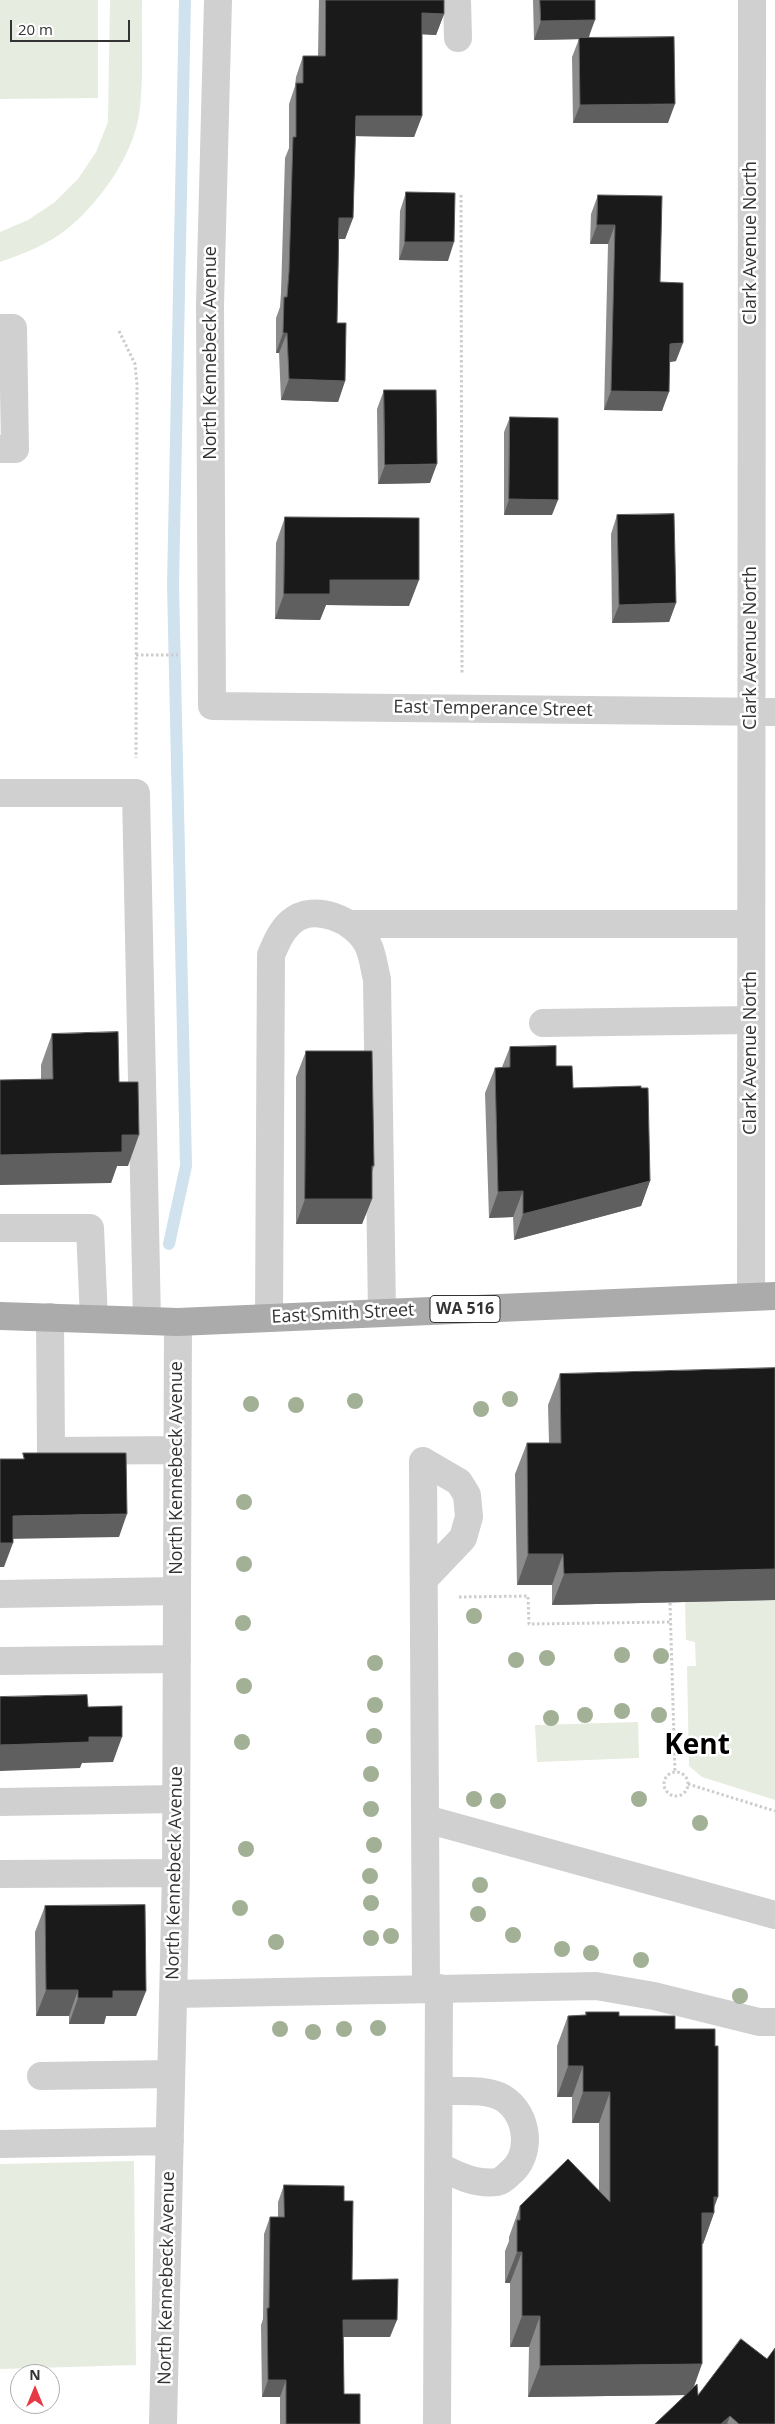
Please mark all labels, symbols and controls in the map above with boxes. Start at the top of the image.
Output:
scale bar [12,10,132,42]
text: 20 m [18,19,53,39]
street label: Clark Avenue North [740,161,762,325]
street label: North Kennebeck Avenue [200,246,222,460]
street label: Clark Avenue North [740,566,762,730]
street label: East Temperance Street [393,696,593,722]
street label: Clark Avenue North [740,971,762,1135]
road number: WA 516 [430,1296,500,1322]
street label: East Smith Street [271,1299,415,1329]
street label: North Kennebeck Avenue [166,1361,188,1575]
district label: Kent [664,1729,730,1763]
street label: North Kennebeck Avenue [162,1766,188,1980]
street label: North Kennebeck Avenue [154,2171,180,2385]
north arrow [10,2364,60,2414]
text: N [29,2365,41,2384]

